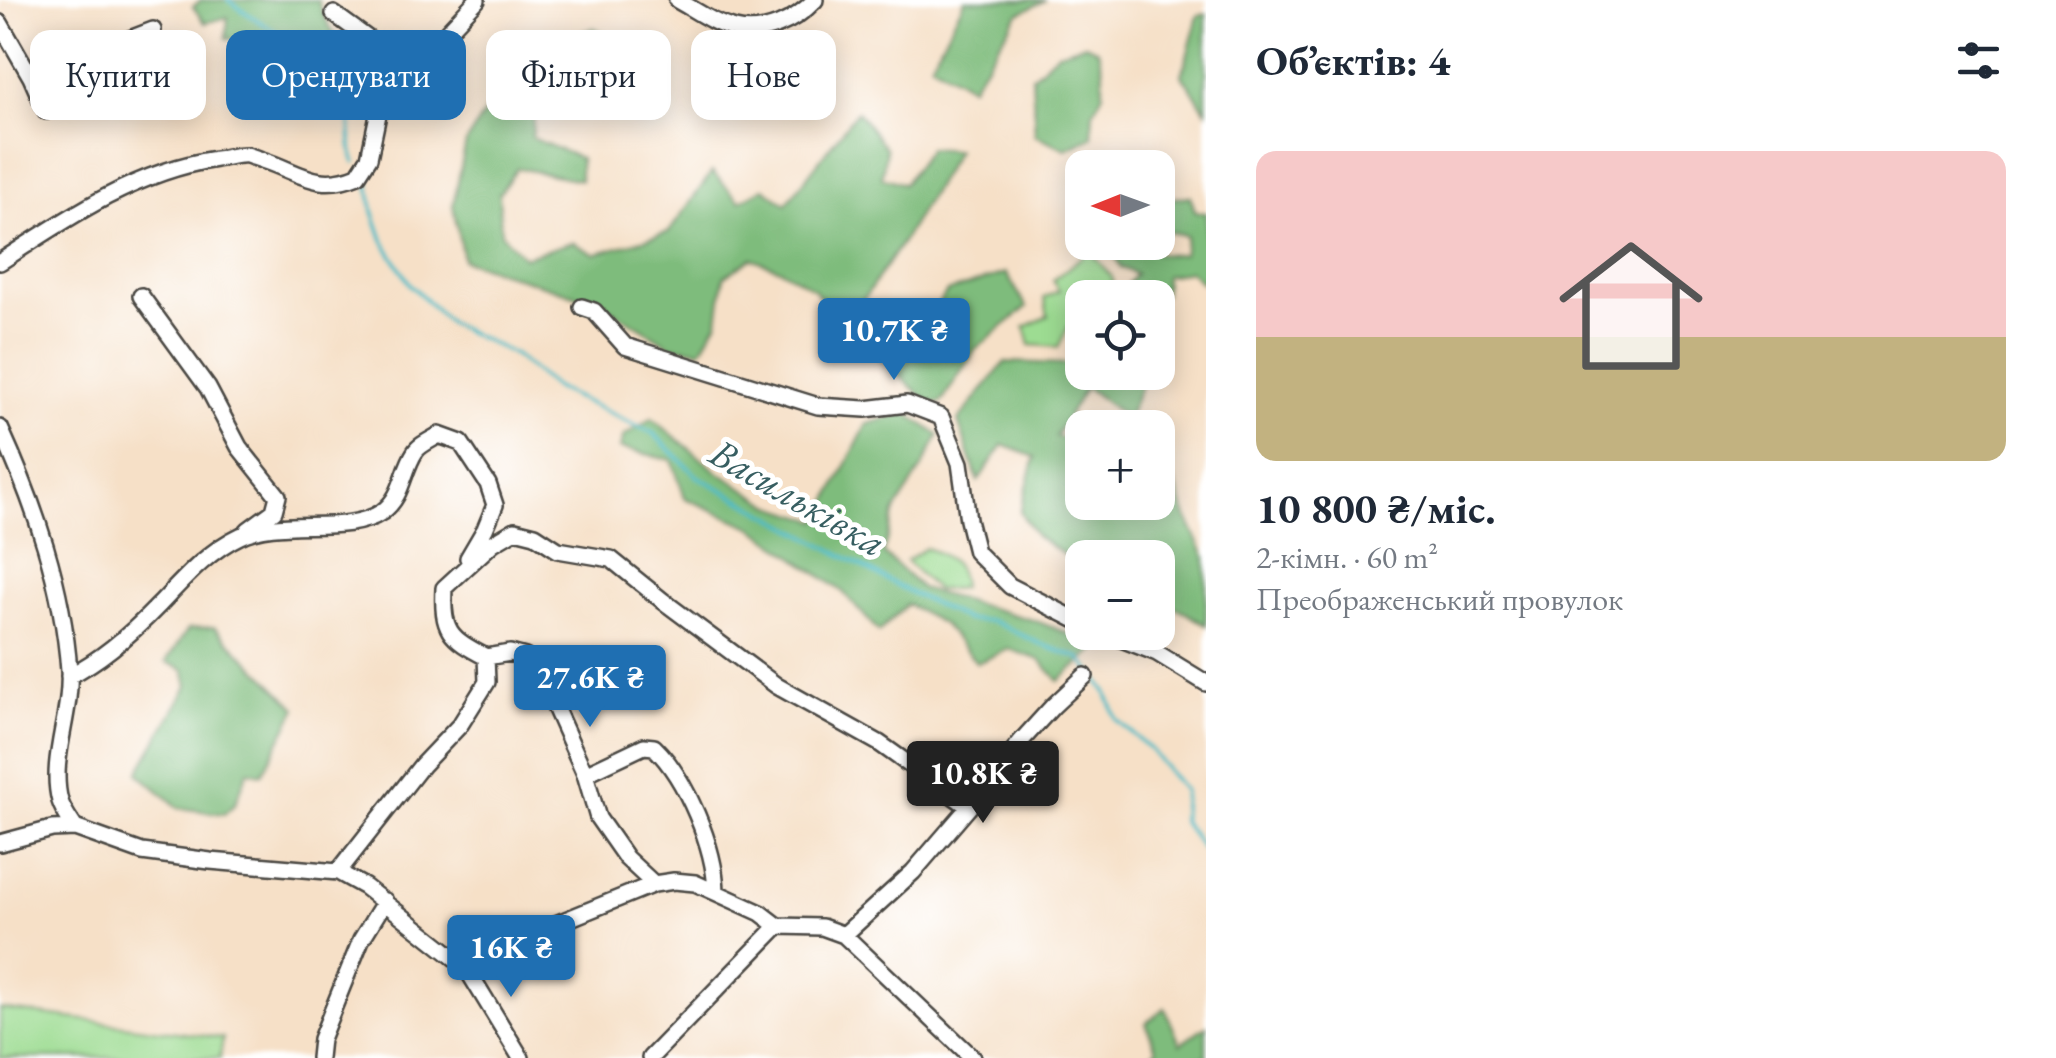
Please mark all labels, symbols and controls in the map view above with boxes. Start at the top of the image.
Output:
chip: Купити [30,30,206,120]
chip: Орендувати [226,30,466,120]
chip: Фільтри [486,30,671,120]
chip: Нове [691,30,836,120]
text: Об’єктів: 4 [1256,33,1450,88]
icon: filters [1951,33,2006,88]
north arrow [1065,150,1175,260]
map controls [1065,150,1175,650]
icon: home [1541,216,1721,396]
button: locate [1065,280,1175,390]
pin: 10.7K ₴ [802,298,986,383]
text: 10.7K ₴ [840,309,948,351]
button: + [1065,410,1175,520]
water label: Васильківка [700,425,895,568]
text: 10 800 ₴/міс. [1256,481,1496,536]
text: 2-кімн. · 60 m² [1256,536,1438,578]
button: − [1065,540,1175,650]
text: Преображенський провулок [1256,578,1623,620]
pin: 27.6K ₴ [498,645,682,730]
text: 27.6K ₴ [536,656,644,698]
pin: 10.8K ₴ [891,741,1075,826]
text: 10.8K ₴ [929,752,1037,794]
pin: 16K ₴ [441,915,581,1000]
text: 16K ₴ [469,926,553,968]

